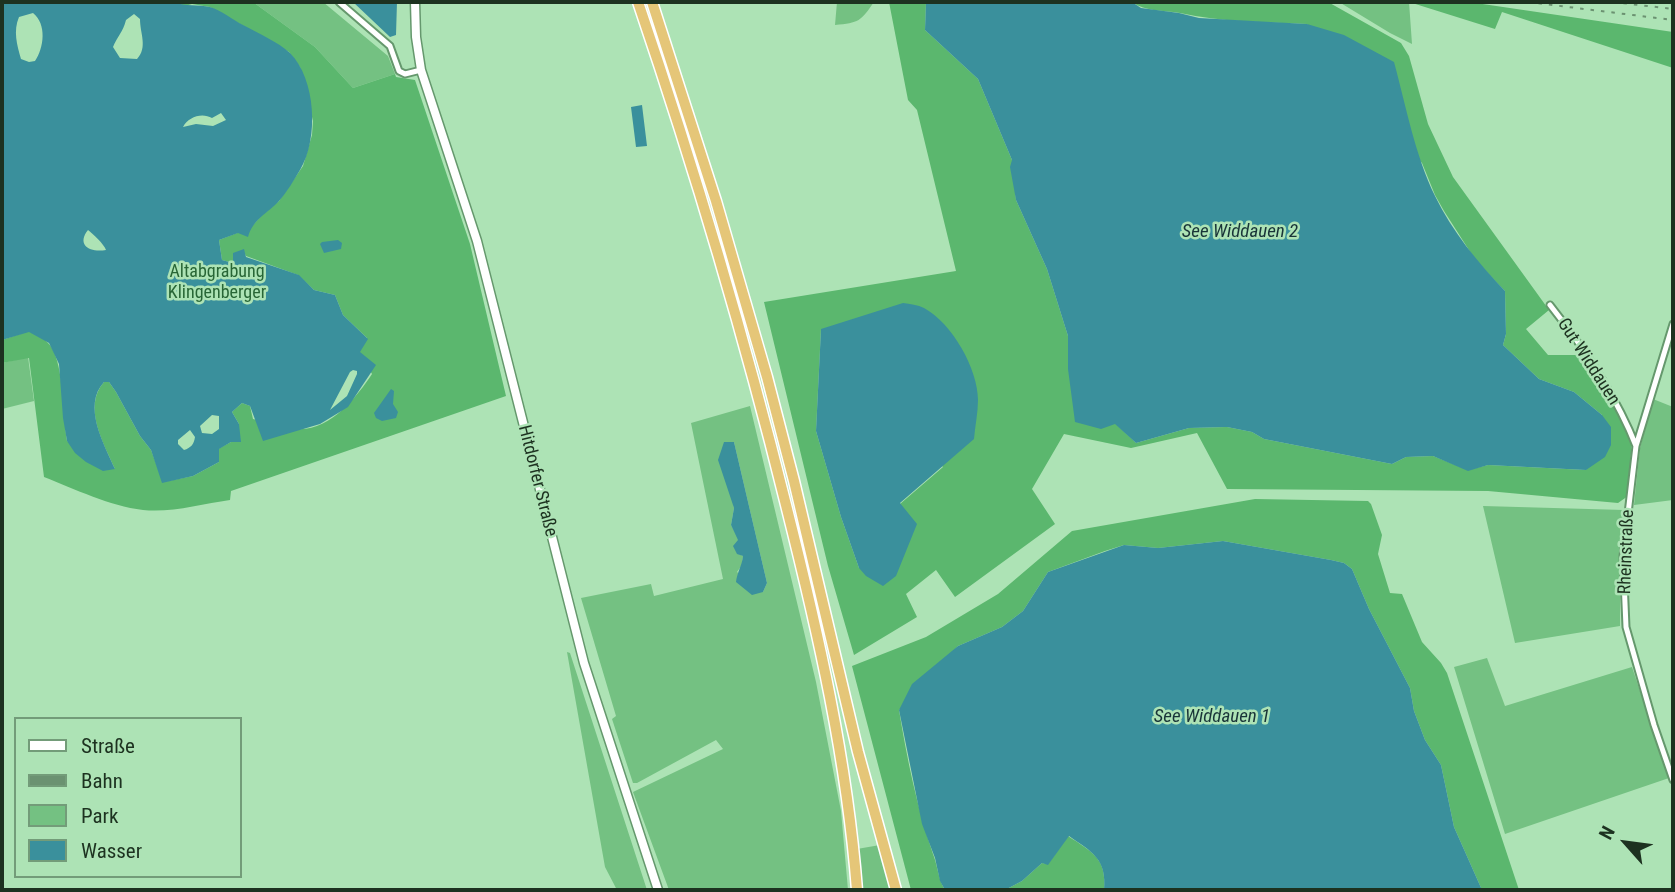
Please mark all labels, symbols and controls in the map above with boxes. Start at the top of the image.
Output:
water label: See Widdauen 2 [1182,221,1298,243]
park label: Altabgrabung Klingenberger [168,261,266,304]
street label: Gut Widdauen [1552,315,1624,409]
street label: Hitdorfer Straße [513,423,561,539]
street label: Rheinstraße [1615,509,1639,595]
water label: See Widdauen 1 [1154,706,1270,728]
legend [14,717,242,878]
text: Straße [81,734,135,758]
text: Bahn [81,769,123,793]
text: Park [81,804,118,828]
north arrow [1591,808,1661,878]
text: N [1594,822,1620,843]
text: Wasser [81,839,142,863]

